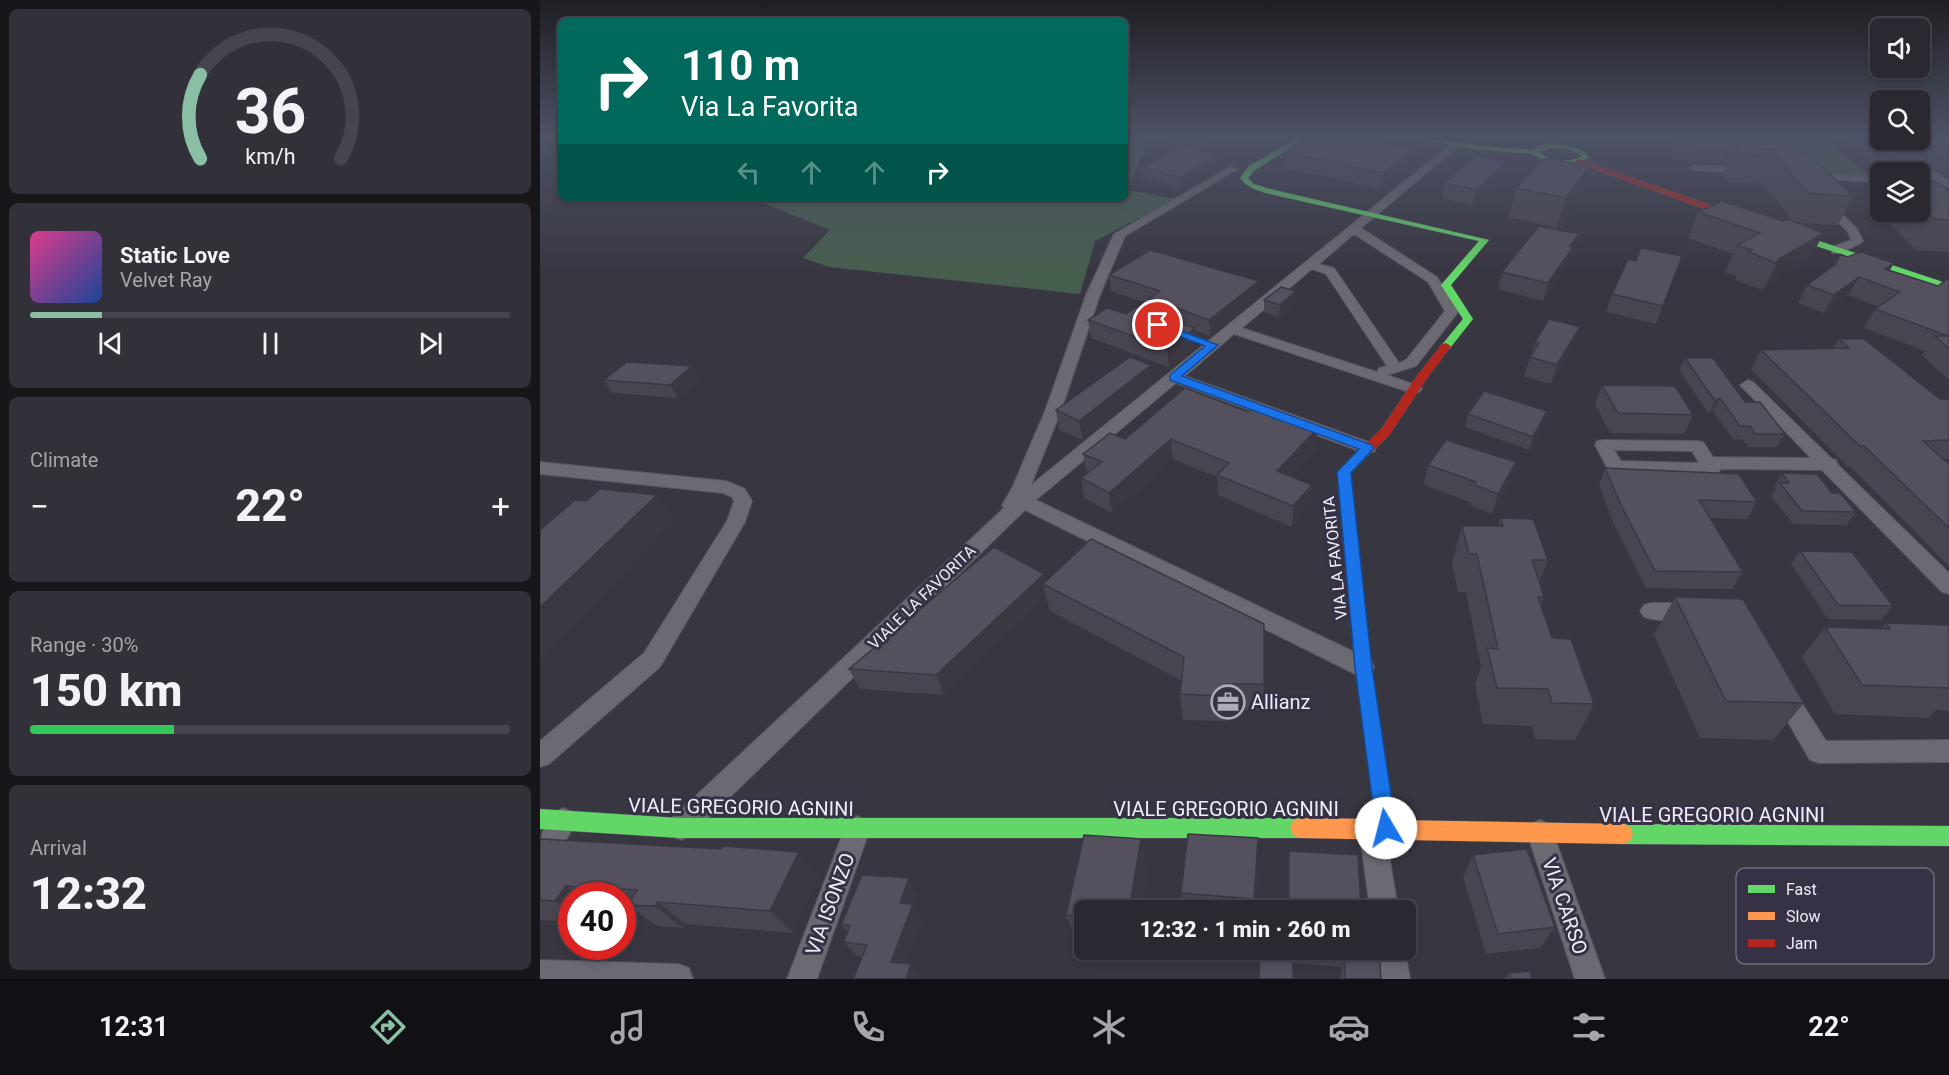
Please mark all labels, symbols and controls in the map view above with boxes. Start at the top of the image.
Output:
map controls [1870,18,1930,222]
button: sound [1870,18,1930,78]
text: 110 m [681,41,800,90]
icon: right [582,42,660,120]
text: 36 [234,75,306,148]
button: search [1870,90,1930,150]
text: Via La Favorita [681,91,859,123]
text: km/h [245,144,295,169]
icon: left [732,156,765,189]
icon: ahead [795,156,828,189]
icon: ahead [858,156,891,189]
icon: right [921,156,954,189]
button: layers [1870,162,1930,222]
text: Static Love [120,243,230,268]
text: Velvet Ray [120,268,212,292]
pin [1132,299,1183,350]
icon: arrive [1141,308,1174,341]
icon: previous [94,327,127,360]
icon: pause [254,327,287,360]
icon: next [414,327,447,360]
text: Climate [30,448,98,472]
text: 22° [235,479,305,532]
text: − [30,487,49,526]
text: + [491,487,510,526]
street label: VIA LA FAVORITA [1319,495,1351,621]
street label: VIALE LA FAVORITA [864,541,980,653]
text: Range · 30% [30,633,138,657]
text: 150 km [30,664,182,717]
office icon: Allianz [1210,684,1246,720]
place label: Allianz [1251,690,1311,714]
street label: VIALE GREGORIO AGNINI [628,793,854,821]
position arrow [1354,796,1418,860]
street label: VIALE GREGORIO AGNINI [1113,797,1339,821]
street label: VIALE GREGORIO AGNINI [1599,803,1825,827]
text: Arrival [30,836,87,860]
street label: VIA ISONZO [800,850,860,958]
street label: VIA CARSO [1537,855,1593,957]
text: 12:32 [30,867,147,920]
legend [1736,868,1934,964]
text: Fast [1786,880,1817,899]
speed limit sign: 40 [558,882,636,960]
text: Slow [1786,907,1821,926]
text: 12:32 · 1 min · 260 m [1140,917,1350,942]
text: Jam [1786,934,1818,953]
icon: directions [367,1006,409,1048]
icon: music [607,1006,649,1048]
icon: phone [847,1006,889,1048]
icon: climate [1088,1006,1130,1048]
icon: car [1328,1006,1370,1048]
icon: filters [1568,1006,1610,1048]
text: 12:31 [99,1011,169,1043]
text: 22° [1808,1011,1850,1043]

